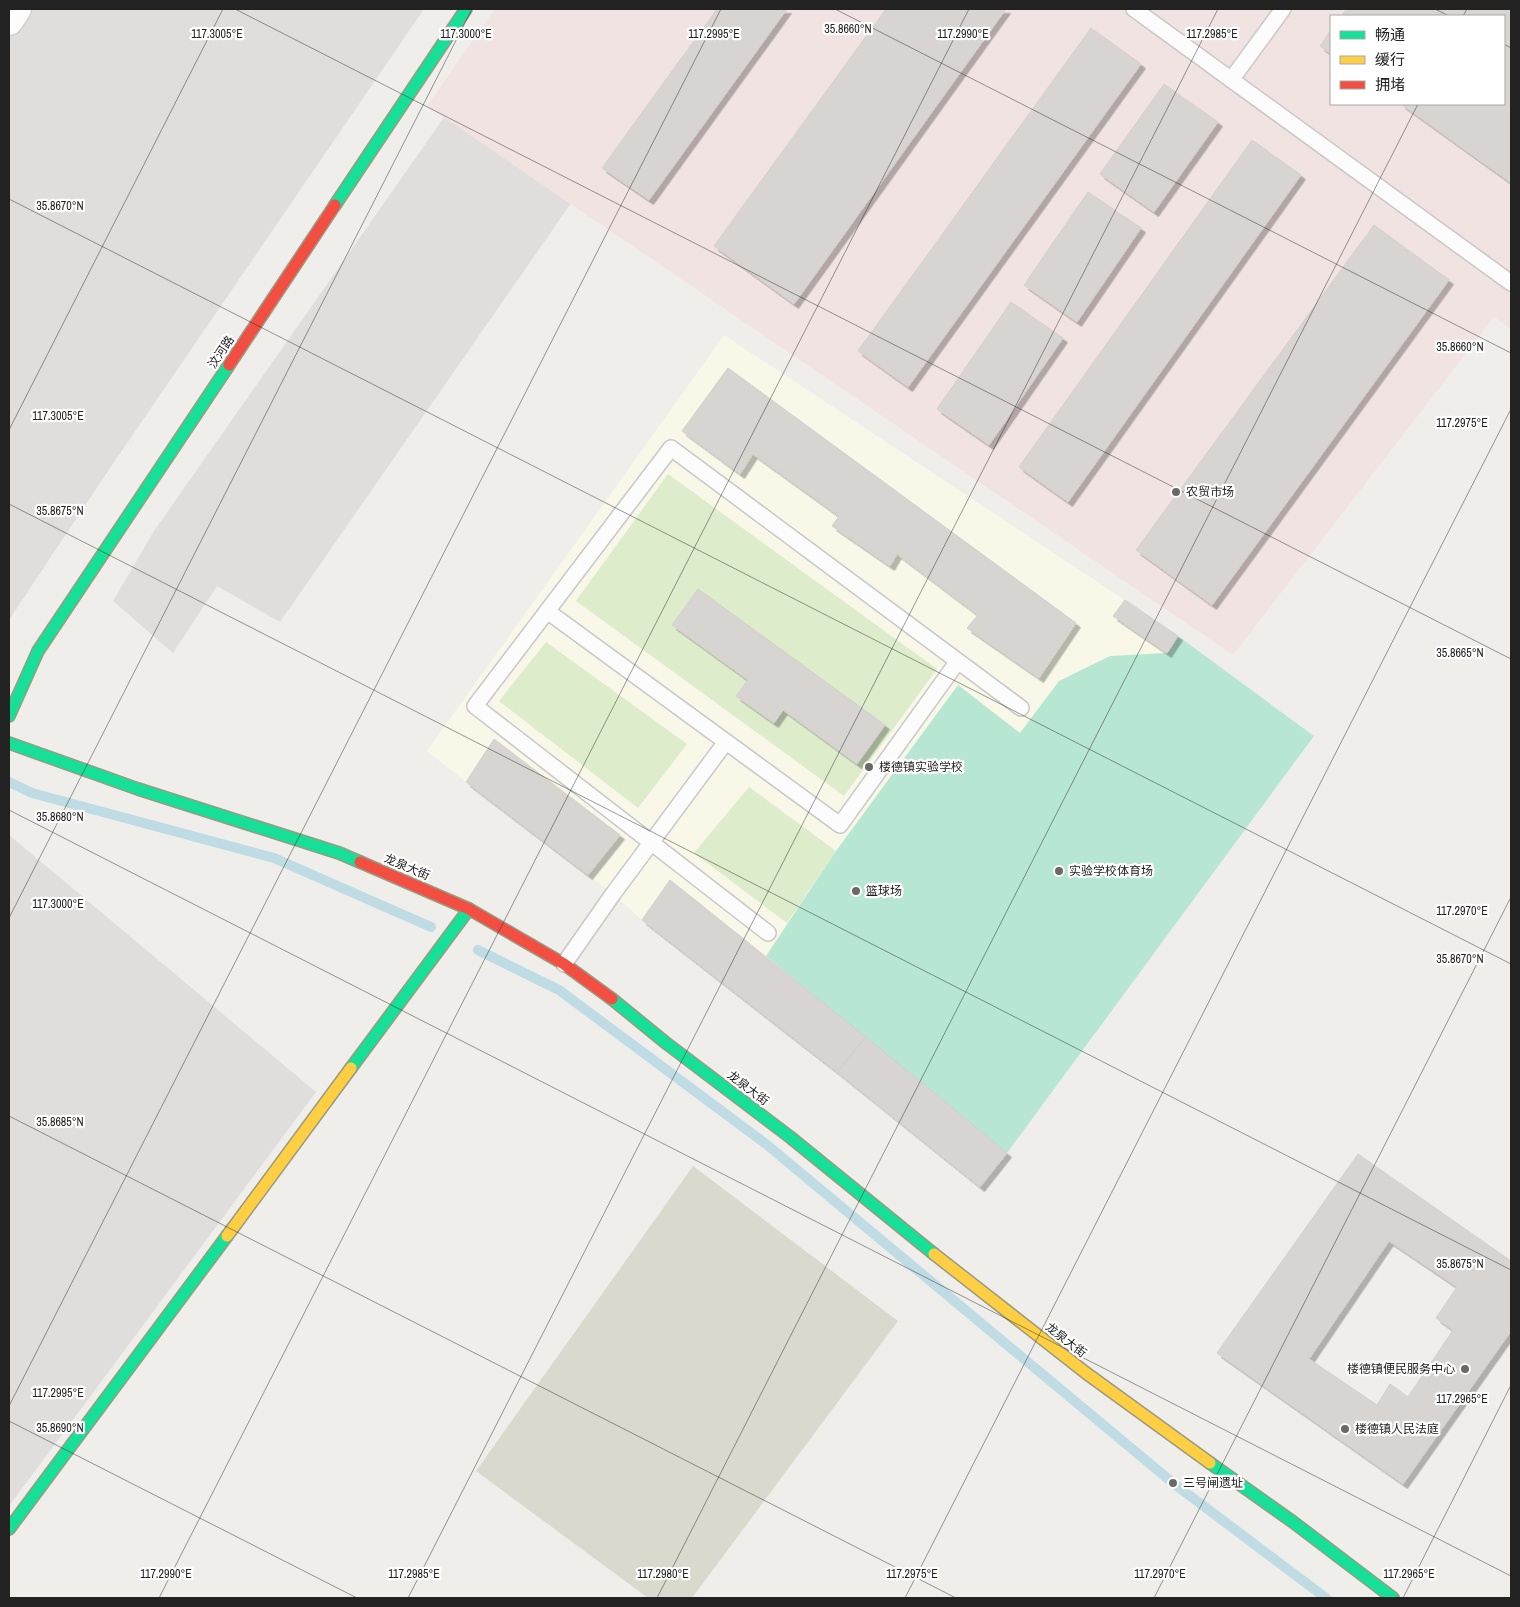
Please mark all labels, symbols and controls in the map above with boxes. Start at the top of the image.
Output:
legend [1330,15,1505,105]
text: 35.8660°N [824,21,872,37]
text: 畅通 [1375,24,1405,45]
text: 117.3005°E [191,26,243,42]
text: 117.3000°E [440,26,492,42]
text: 117.2995°E [688,26,740,42]
text: 117.2990°E [937,26,989,42]
text: 117.2985°E [1186,26,1238,42]
text: 缓行 [1375,49,1405,70]
text: 拥堵 [1375,74,1405,95]
text: 35.8670°N [36,198,84,214]
street label: 汶河路 [204,333,238,371]
text: 35.8660°N [1436,339,1484,355]
text: 117.3005°E [32,408,84,424]
text: 117.2975°E [1436,415,1488,431]
place label: 农贸市场 [1186,484,1234,500]
marker: 农贸市场 [1170,486,1182,498]
text: 35.8675°N [36,503,84,519]
text: 35.8665°N [1436,645,1484,661]
place label: 楼德镇实验学校 [879,759,963,775]
marker: 楼德镇实验学校 [863,761,875,773]
text: 35.8680°N [36,809,84,825]
street label: 龙泉大街 [382,850,432,884]
place label: 实验学校体育场 [1069,863,1153,879]
marker: 实验学校体育场 [1053,865,1065,877]
place label: 篮球场 [866,883,902,899]
marker: 篮球场 [850,885,862,897]
text: 117.3000°E [32,896,84,912]
text: 117.2970°E [1436,903,1488,919]
text: 35.8670°N [1436,951,1484,967]
street label: 龙泉大街 [724,1067,772,1109]
text: 35.8685°N [36,1114,84,1130]
text: 35.8675°N [1436,1256,1484,1272]
street label: 龙泉大街 [1042,1319,1090,1361]
place label: 楼德镇便民服务中心 [1347,1361,1455,1377]
marker: 楼德镇便民服务中心 [1459,1363,1471,1375]
text: 117.2995°E [32,1385,84,1401]
text: 117.2965°E [1436,1391,1488,1407]
text: 35.8690°N [36,1420,84,1436]
place label: 楼德镇人民法庭 [1355,1421,1439,1437]
marker: 楼德镇人民法庭 [1339,1423,1351,1435]
place label: 三号闸遗址 [1183,1475,1243,1491]
marker: 三号闸遗址 [1167,1477,1179,1489]
text: 117.2990°E [140,1566,192,1582]
text: 117.2985°E [388,1566,440,1582]
text: 117.2980°E [637,1566,689,1582]
text: 117.2975°E [886,1566,938,1582]
text: 117.2970°E [1134,1566,1186,1582]
text: 117.2965°E [1383,1566,1435,1582]

